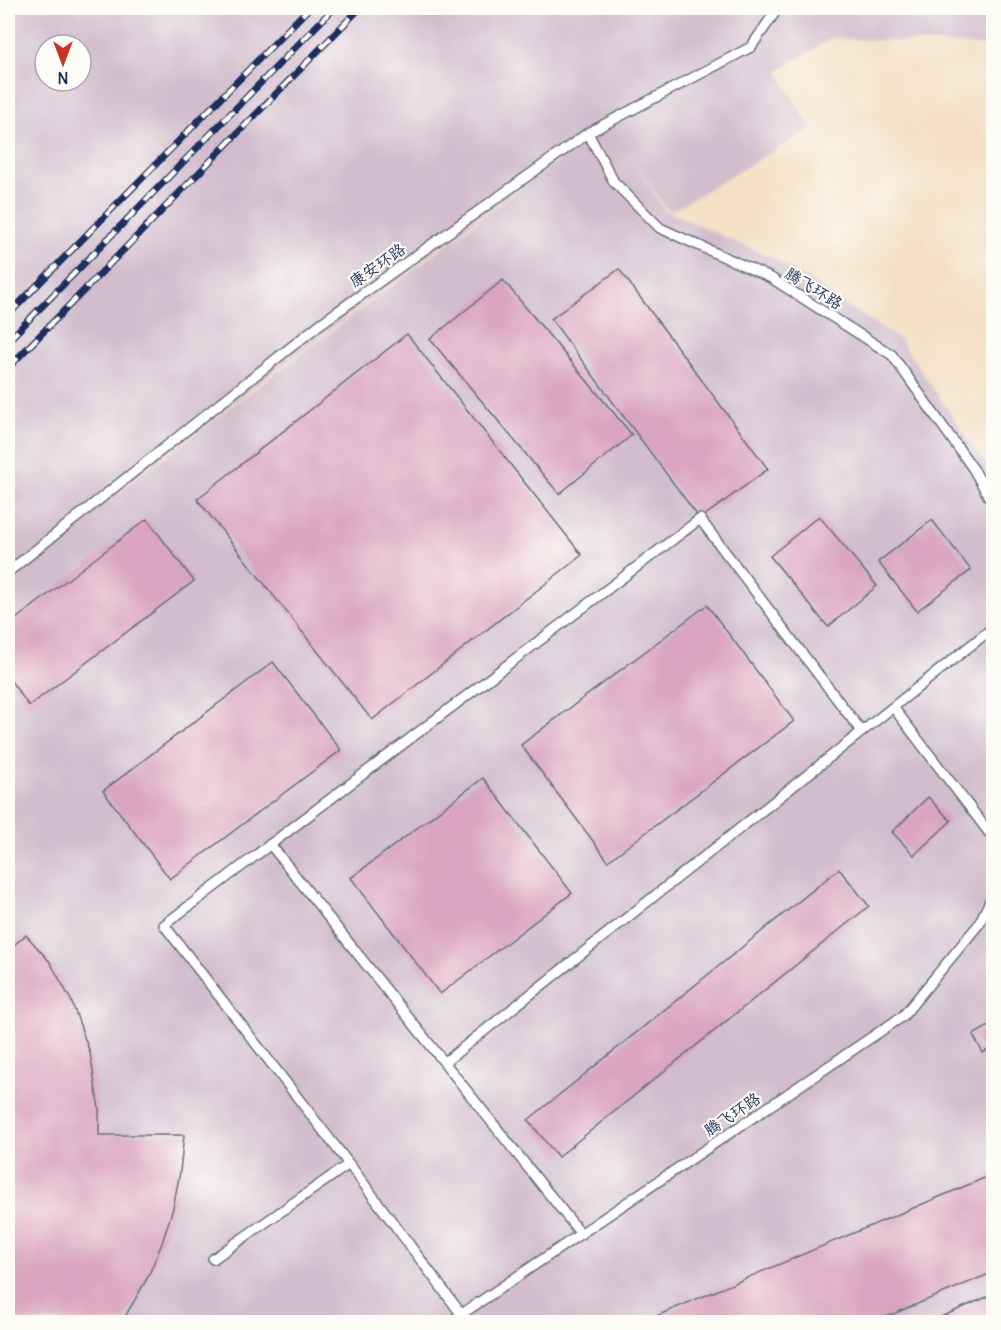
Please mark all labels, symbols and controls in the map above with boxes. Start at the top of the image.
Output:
north arrow [33,33,93,93]
text: N [57,68,69,88]
street label: 康安环路 [345,238,409,292]
street label: 腾飞环路 [782,263,846,313]
street label: 腾飞环路 [700,1088,764,1140]

